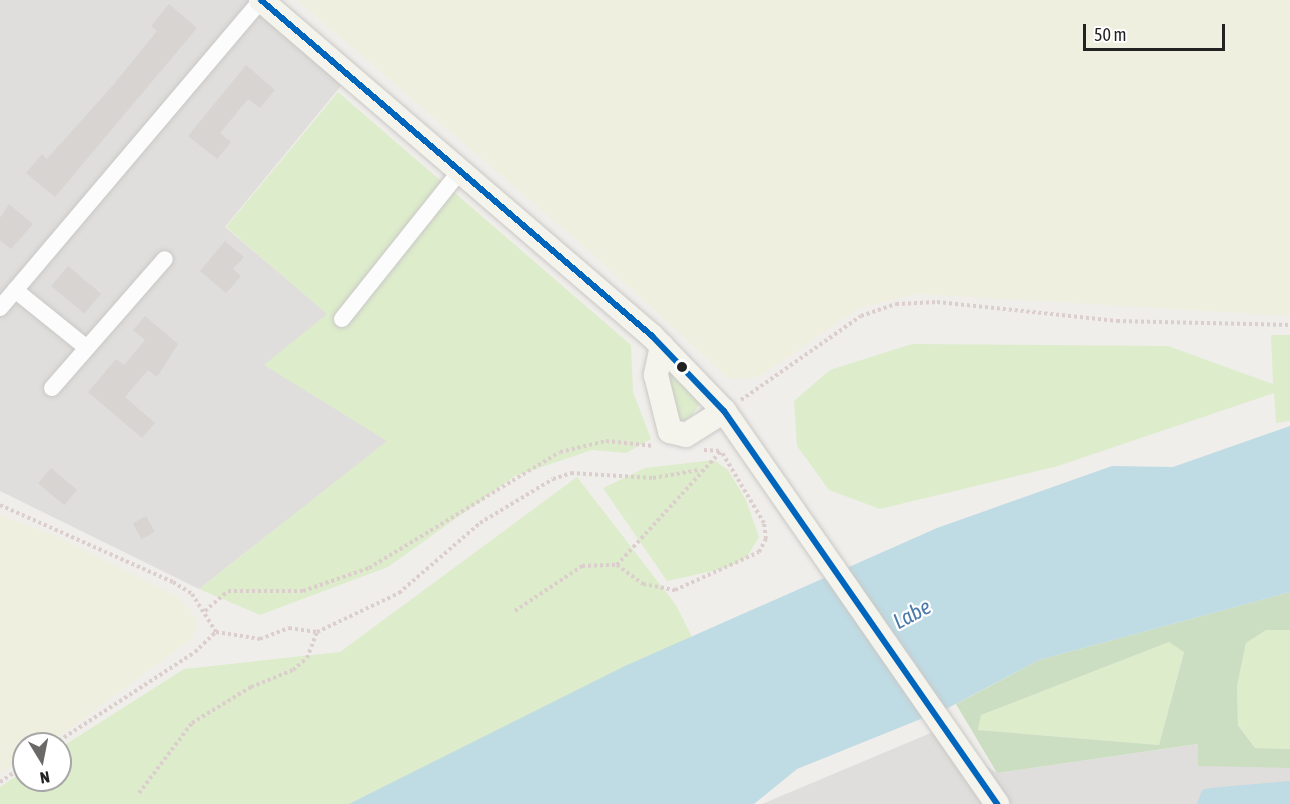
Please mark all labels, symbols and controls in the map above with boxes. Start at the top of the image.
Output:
scale bar [1086,12,1228,50]
text: 50 m [1094,24,1126,45]
unlabelled marker [676,361,688,373]
water label: Labe [889,593,935,635]
north arrow [12,732,72,792]
text: N [39,768,51,787]

